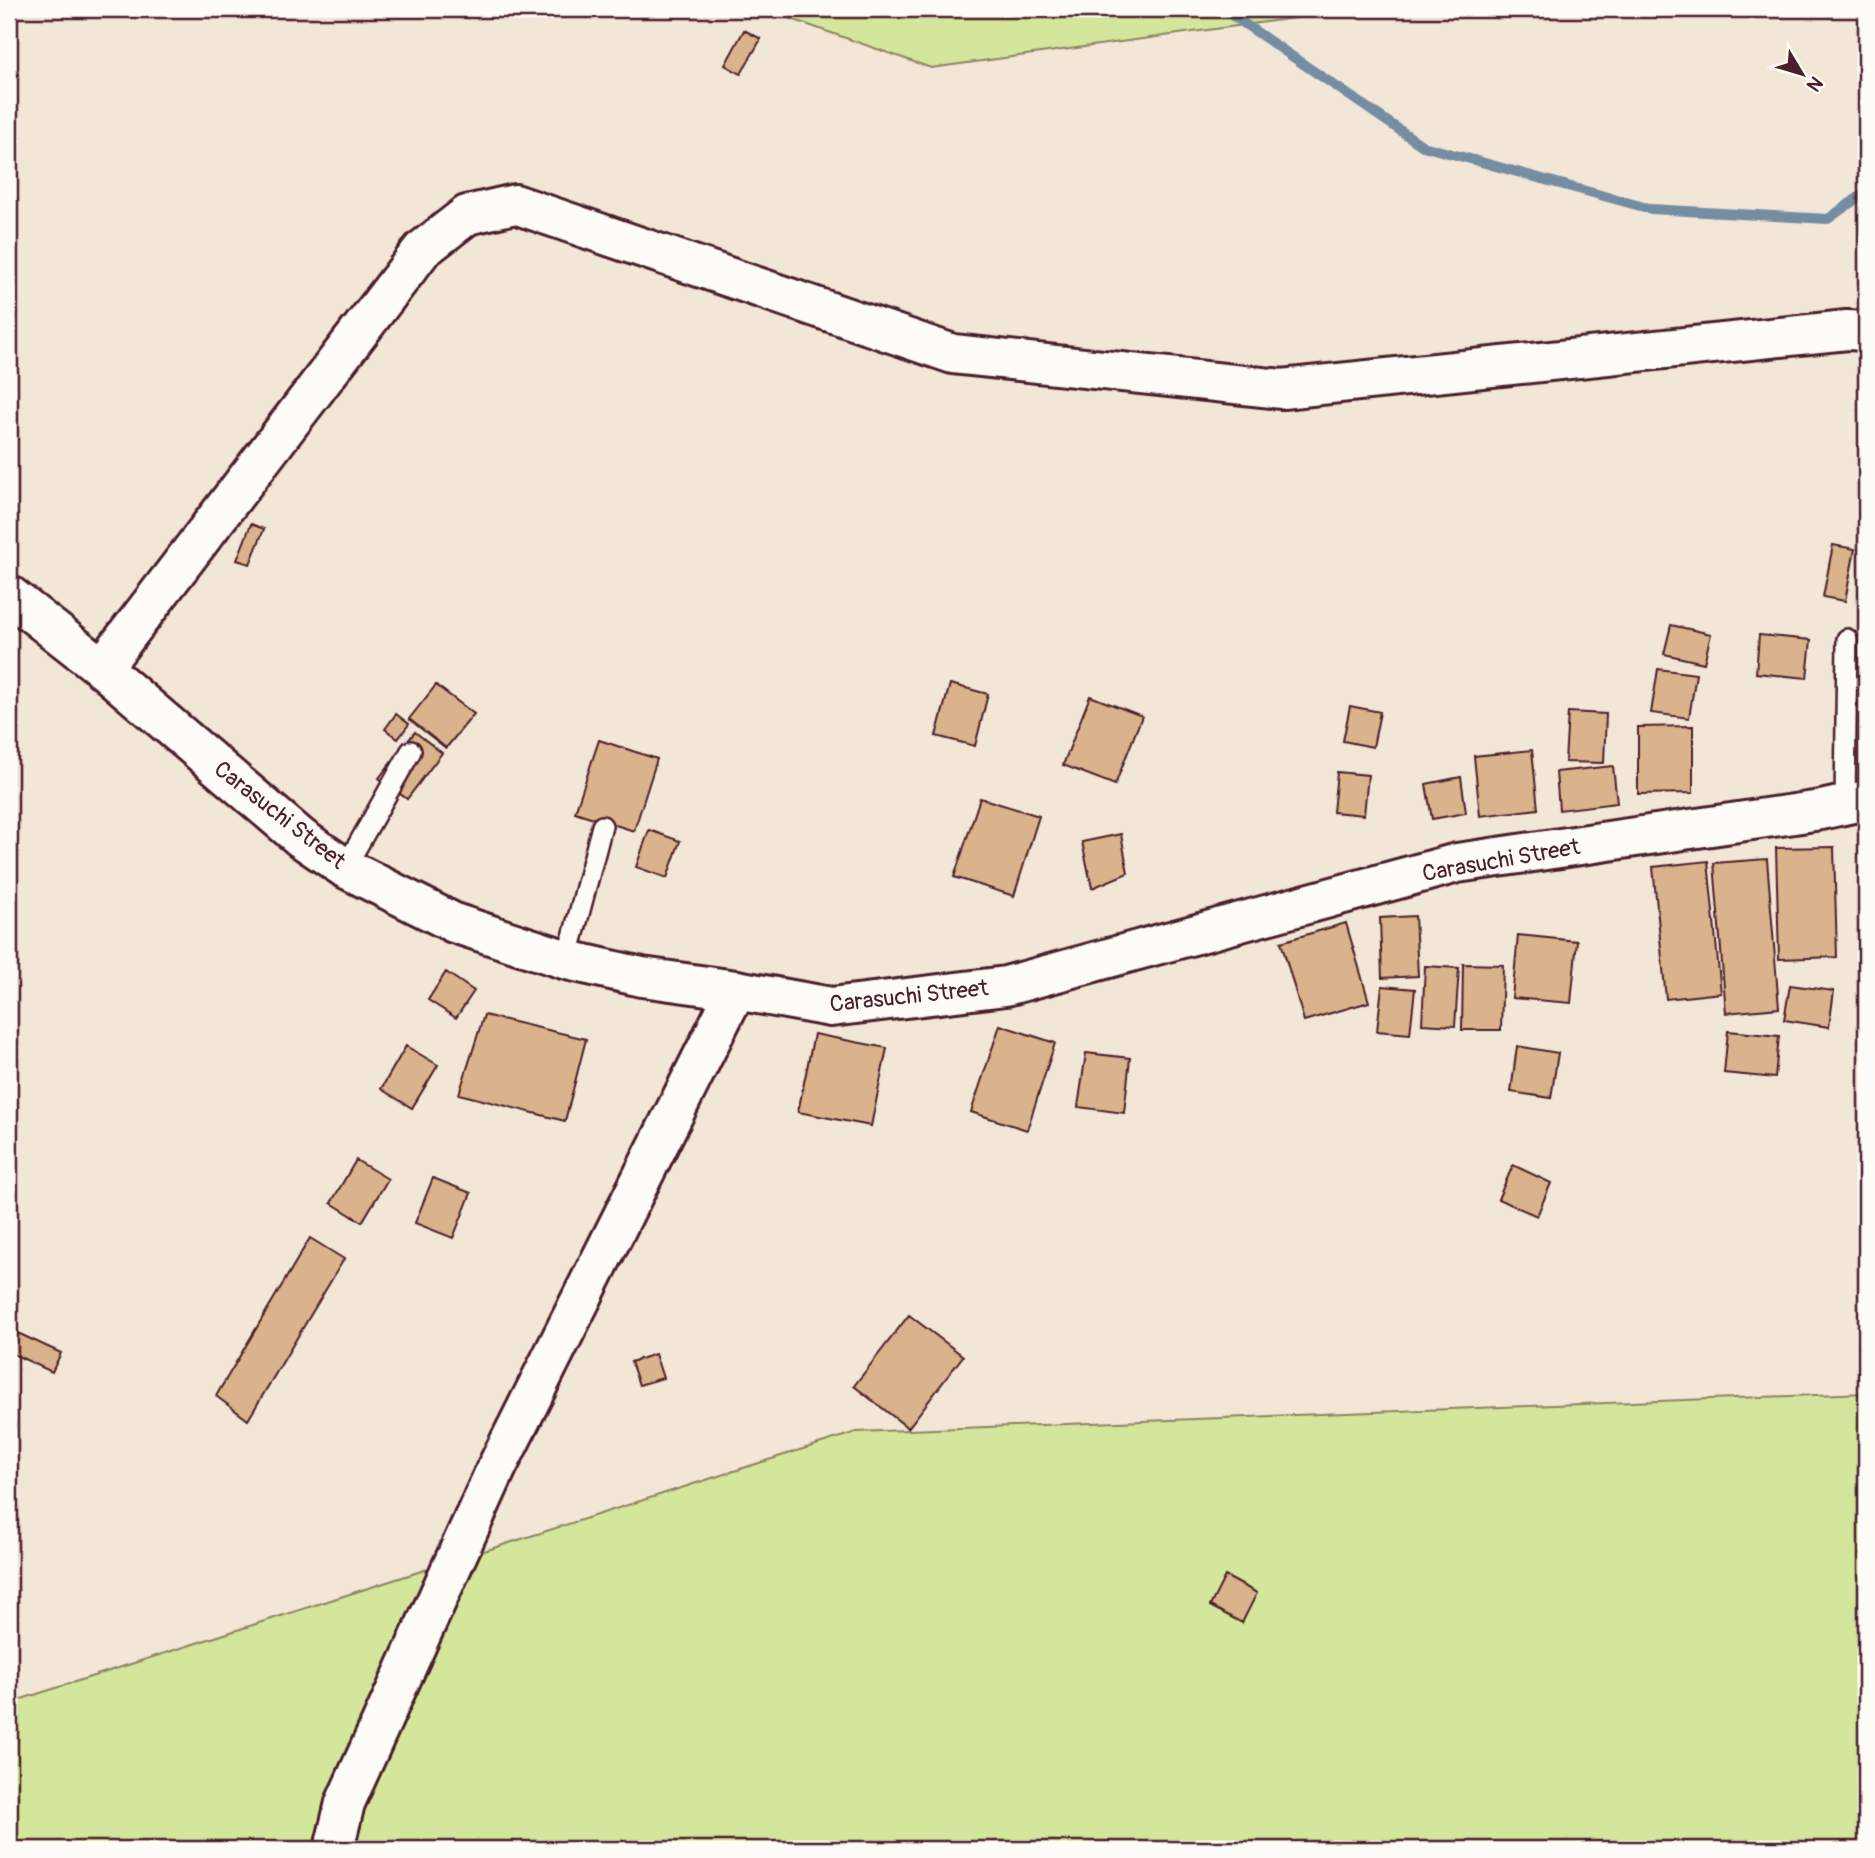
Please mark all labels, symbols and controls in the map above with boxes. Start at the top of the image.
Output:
north arrow [1766,38,1836,108]
text: N [1801,71,1828,96]
street label: Carasuchi Street [208,755,352,876]
street label: Carasuchi Street [1420,832,1583,888]
street label: Carasuchi Street [828,973,990,1019]

